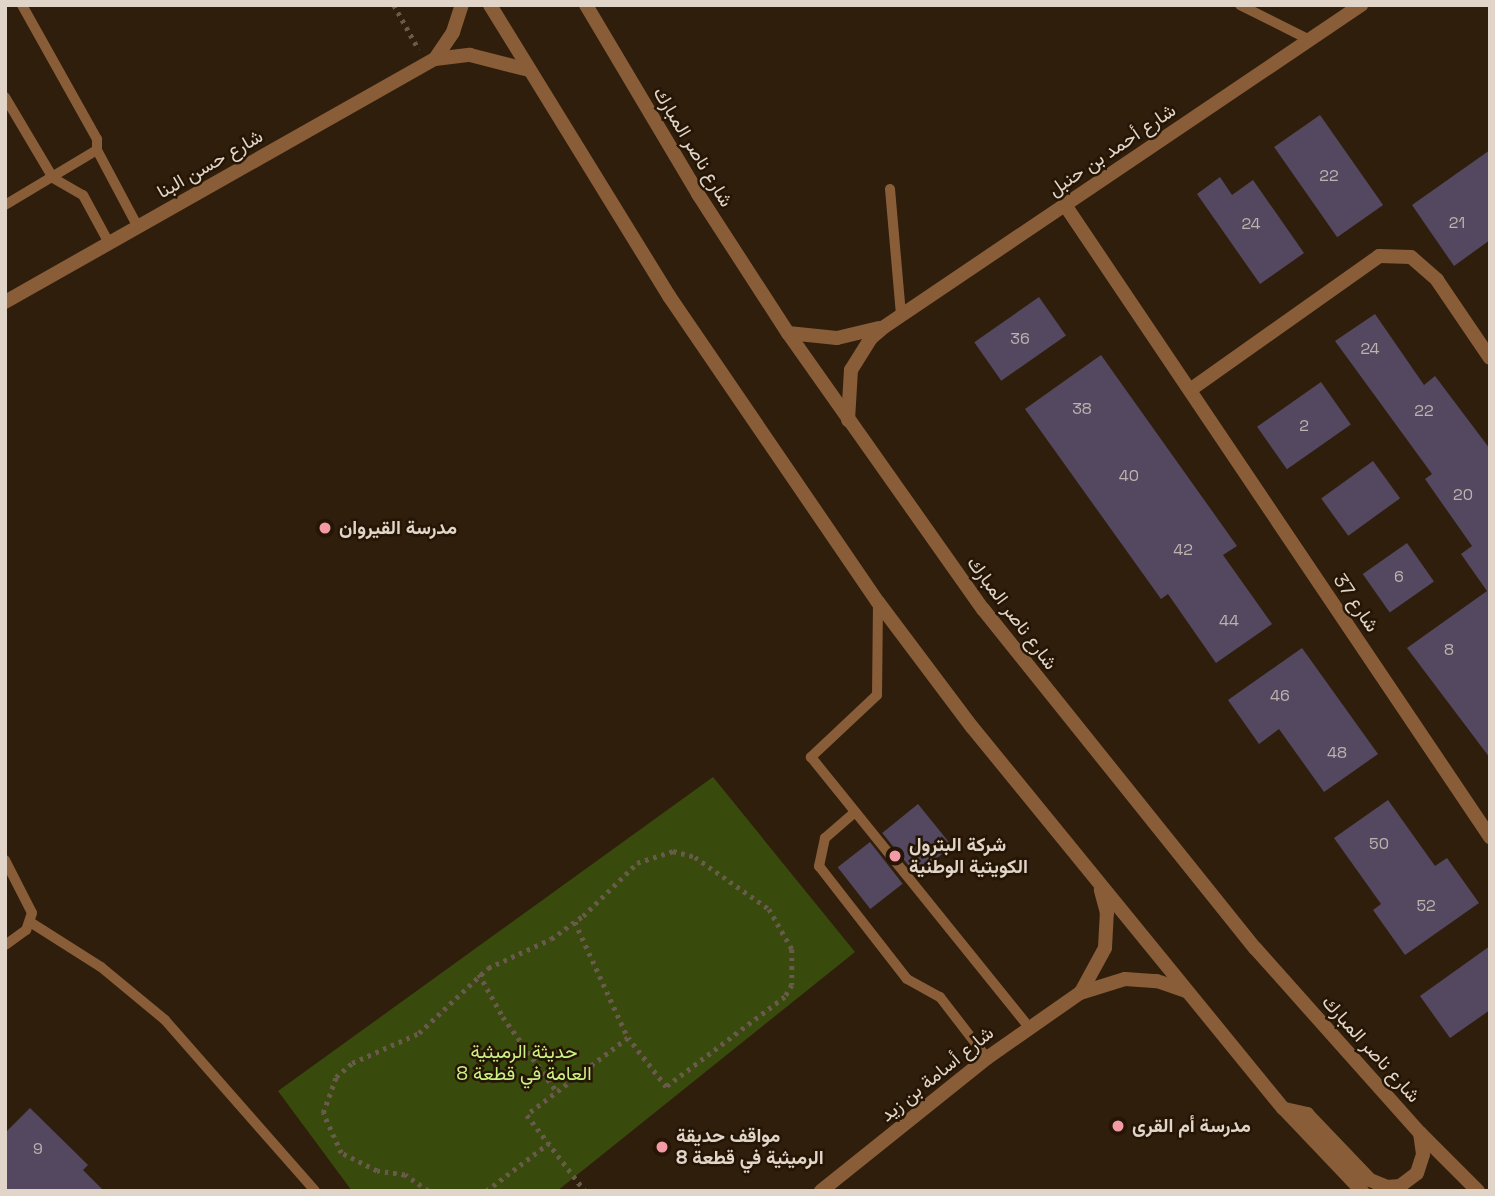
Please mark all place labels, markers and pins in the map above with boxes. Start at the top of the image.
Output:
place label: مدرسة القيروان [339,517,457,539]
marker: مدرسة القيروان [317,520,333,536]
place label: شركة البترول الكويتية الوطنية [909,834,1028,878]
marker: شركة البترول الكويتية الوطنية [887,848,903,864]
place label: مدرسة أم القرى [1132,1115,1251,1137]
marker: مدرسة أم القرى [1110,1118,1126,1134]
place label: مواقف حديقة الرميثية في قطعة 8 [676,1125,824,1169]
marker: مواقف حديقة الرميثية في قطعة 8 [654,1139,670,1155]

